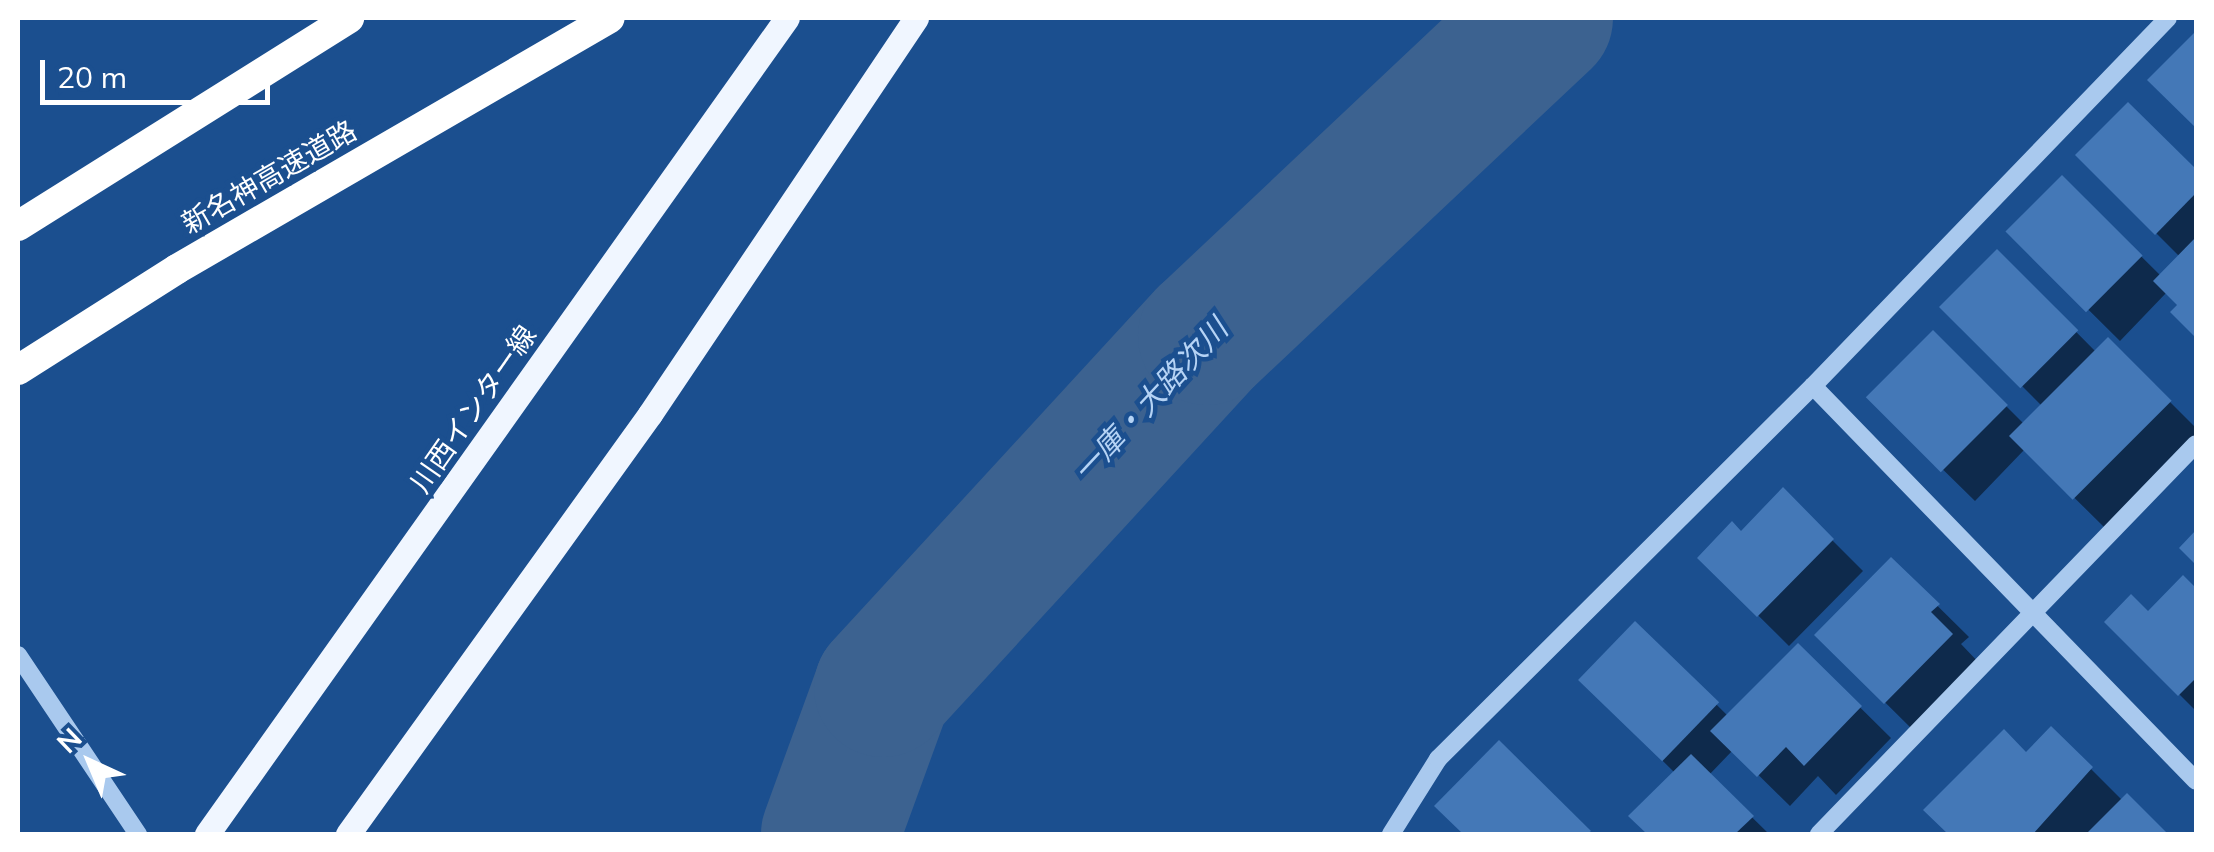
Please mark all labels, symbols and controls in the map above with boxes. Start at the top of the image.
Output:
scale bar [45,40,275,102]
text: 20 m [57,58,127,96]
street label: 新名神高速道路 [176,113,362,241]
water label: 一庫・大路次川 [1065,311,1235,489]
street label: 川西インター線 [403,319,543,499]
north arrow [40,712,140,812]
text: N [49,720,89,760]

